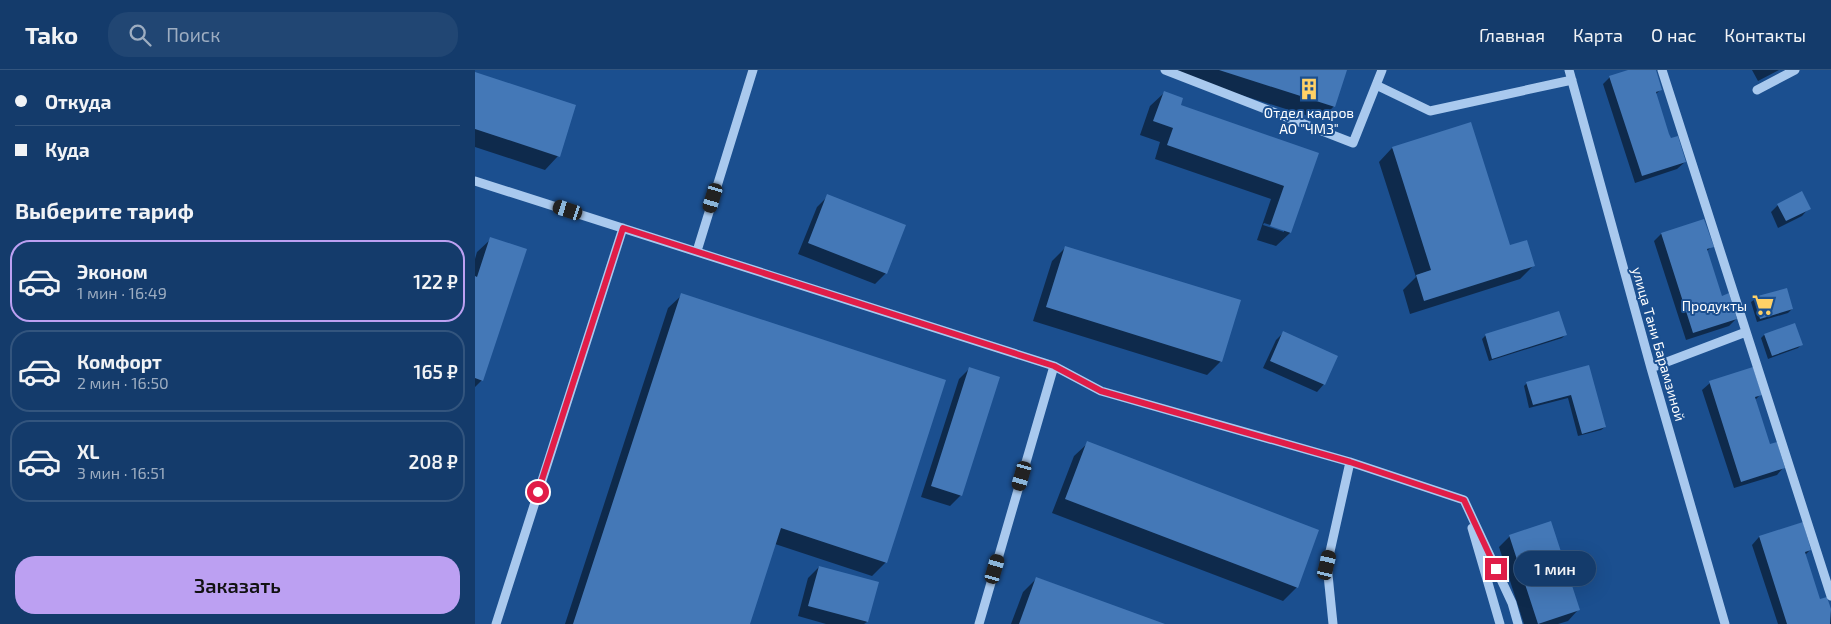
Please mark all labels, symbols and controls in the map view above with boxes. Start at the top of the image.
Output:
search box [108,12,458,57]
text: Tako [25,20,78,49]
icon: search [126,21,154,49]
text: Поиск [166,23,220,46]
text: Главная [1479,24,1545,46]
text: Карта [1573,24,1623,46]
text: О нас [1651,24,1696,46]
text: Контакты [1724,24,1806,46]
building icon: Отдел кадров АО "ЧМЗ" [1296,76,1322,102]
text: Откуда [45,90,111,113]
place label: Отдел кадров АО "ЧМЗ" [1264,104,1354,137]
text: Куда [45,138,90,161]
car [701,181,724,215]
text: Выберите тариф [15,197,194,223]
car [551,198,584,222]
icon: car [17,259,62,304]
text: Эконом [77,260,148,283]
street label: улица Тани Барамзиной [1629,265,1689,423]
text: 122 ₽ [413,270,458,293]
text: 1 мин · 16:49 [77,283,167,302]
supermarket icon: Продукты [1750,292,1776,318]
place label: Продукты [1682,297,1747,314]
icon: car [17,349,62,394]
text: Комфорт [77,350,162,373]
text: 165 ₽ [414,360,458,383]
text: 2 мин · 16:50 [77,373,169,392]
icon: car [17,439,62,484]
text: XL [77,440,99,463]
text: 208 ₽ [409,450,458,473]
car [1010,460,1033,492]
text: 3 мин · 16:51 [77,463,165,482]
route start [527,481,549,503]
car [1316,549,1337,581]
callout: 1 мин [1513,552,1596,586]
car [983,553,1006,585]
button: Заказать [15,556,460,614]
route end [1485,558,1507,580]
text: 1 мин [1534,559,1576,578]

